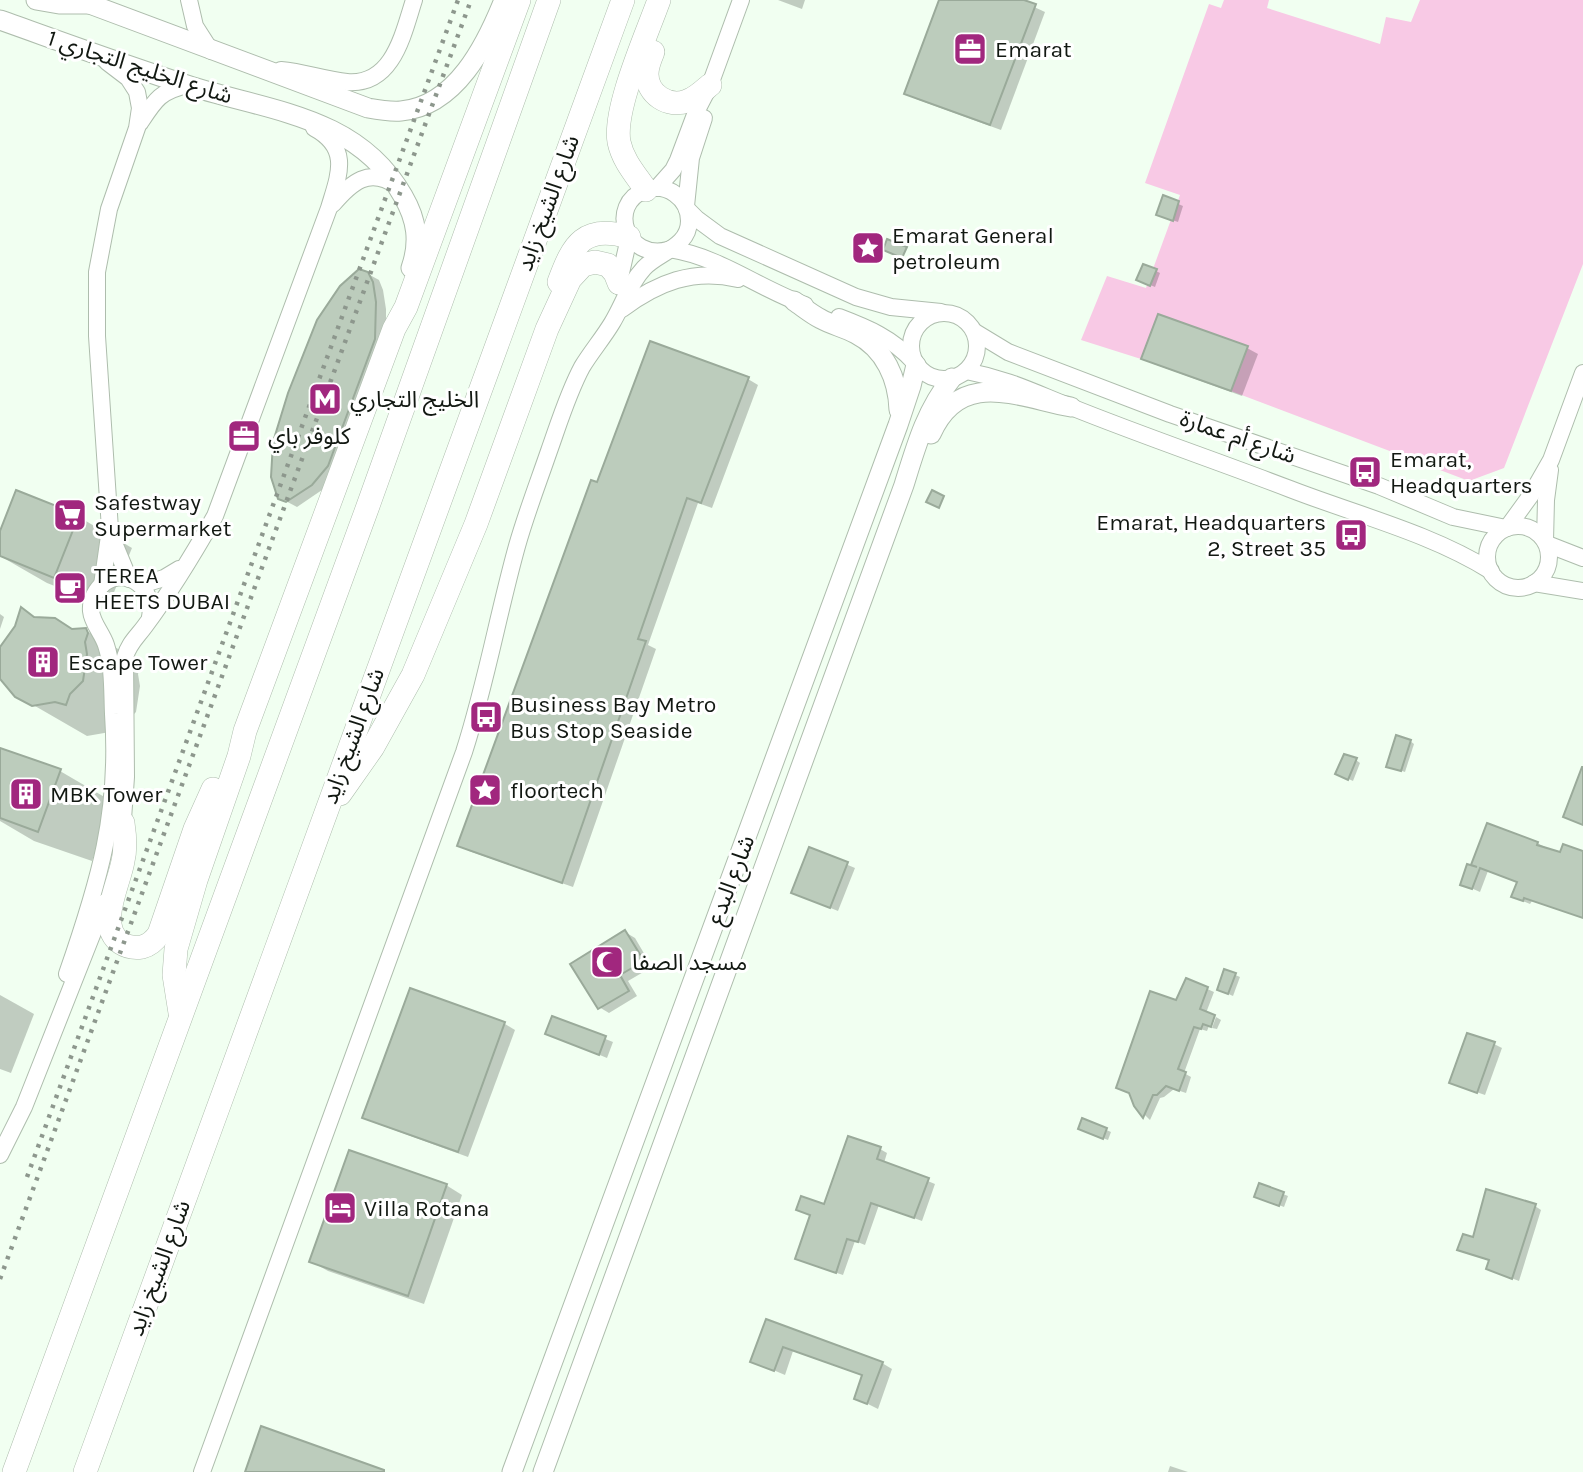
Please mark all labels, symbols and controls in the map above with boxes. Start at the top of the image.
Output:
street label: شارع الخليج التجاري 1 [43,24,236,113]
office icon: Emarat [951,30,989,68]
place label: Emarat [995,36,1072,63]
street label: شارع الشيخ زايد [511,131,588,276]
place label: Emarat General petroleum [892,222,1054,275]
place icon: Emarat General petroleum [849,229,887,267]
metro station icon: الخليج التجاري [306,380,344,418]
place label: الخليج التجاري [350,386,479,416]
street label: شارع أم عمارة [1175,404,1300,473]
office icon: كلوفر باي [225,417,263,455]
place label: كلوفر باي [268,423,351,453]
place label: Emarat, Headquarters [1390,446,1533,499]
bus stop icon: Emarat, Headquarters [1346,453,1384,491]
place label: Safestway Supermarket [94,489,232,542]
supermarket icon: Safestway Supermarket [51,496,89,534]
place label: Emarat, Headquarters 2, Street 35 [1096,509,1326,562]
bus stop icon: Emarat, Headquarters 2, Street 35 [1332,516,1370,554]
place label: TEREA HEETS DUBAI [94,562,230,615]
cafe icon: TEREA HEETS DUBAI [51,569,89,607]
building icon: Escape Tower [24,643,62,681]
place label: Escape Tower [68,649,208,676]
street label: شارع الشيخ زايد [316,664,393,809]
place label: Business Bay Metro Bus Stop Seaside [510,691,716,744]
bus stop icon: Business Bay Metro Bus Stop Seaside [467,698,505,736]
place icon: floortech [466,771,504,809]
building icon: MBK Tower [7,775,45,813]
place label: floortech [510,777,604,804]
place label: MBK Tower [50,781,163,808]
street label: شارع البدع [702,832,763,930]
mosque icon: مسجد الصفا [588,943,626,981]
place label: مسجد الصفا [632,949,747,976]
hotel icon: Villa Rotana [321,1189,359,1227]
place label: Villa Rotana [364,1195,489,1222]
street label: شارع الشيخ زايد [122,1196,199,1341]

